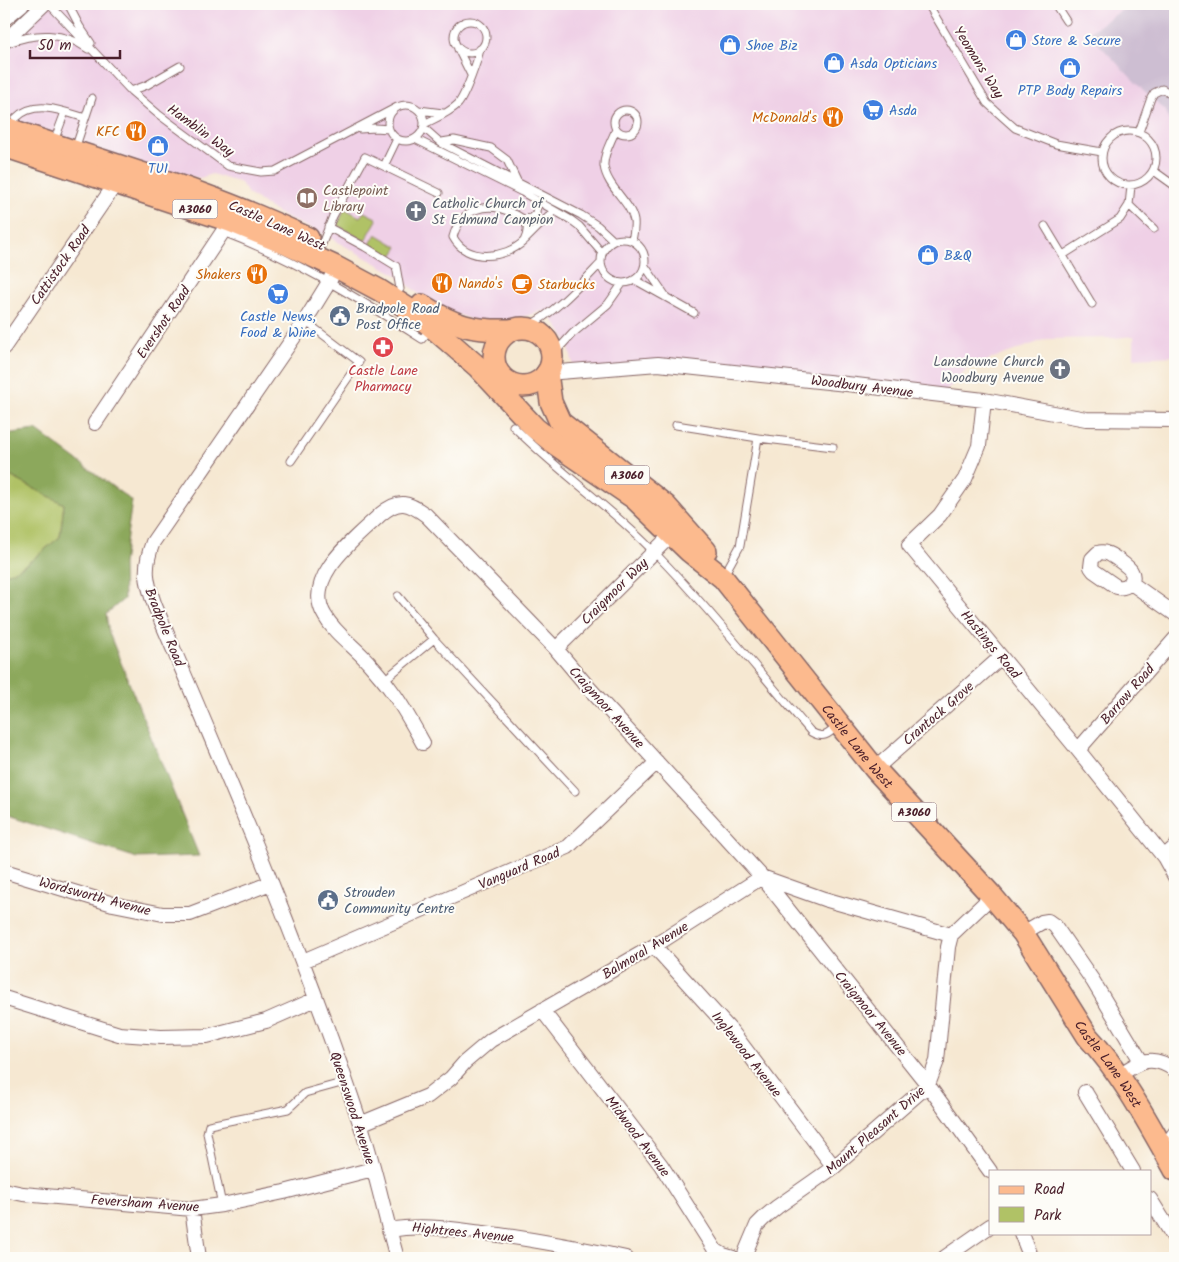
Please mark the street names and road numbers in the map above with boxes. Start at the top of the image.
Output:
street label: Yeomans Way [947,22,1009,103]
street label: Hamblin Way [162,99,239,163]
street label: Castle Lane West [225,195,329,257]
road number: A3060 [172,200,218,218]
street label: Cattistock Road [25,220,97,310]
street label: Evershot Road [131,281,197,364]
street label: Woodbury Avenue [810,370,915,404]
road number: A3060 [604,466,650,484]
street label: Craigmoor Way [576,553,654,631]
street label: Bradpole Road [138,585,190,671]
street label: Hastings Road [955,605,1026,685]
street label: Barrow Road [1095,659,1161,730]
street label: Craigmoor Avenue [563,661,650,755]
street label: Crantock Grove [898,676,980,751]
street label: Castle Lane West [815,700,898,795]
road number: A3060 [892,802,936,822]
street label: Vanguard Road [475,841,565,896]
street label: Wordsworth Avenue [36,871,154,923]
street label: Balmoral Avenue [598,916,694,985]
street label: Craigmoor Avenue [829,966,912,1062]
street label: Inglewood Avenue [705,1007,787,1103]
street label: Castle Lane West [1068,1016,1147,1113]
street label: Queenswood Avenue [323,1049,381,1168]
street label: Mount Pleasant Drive [821,1080,931,1181]
street label: Midwood Avenue [599,1091,676,1183]
street label: Feversham Avenue [90,1189,200,1219]
street label: Hightrees Avenue [411,1217,516,1249]

